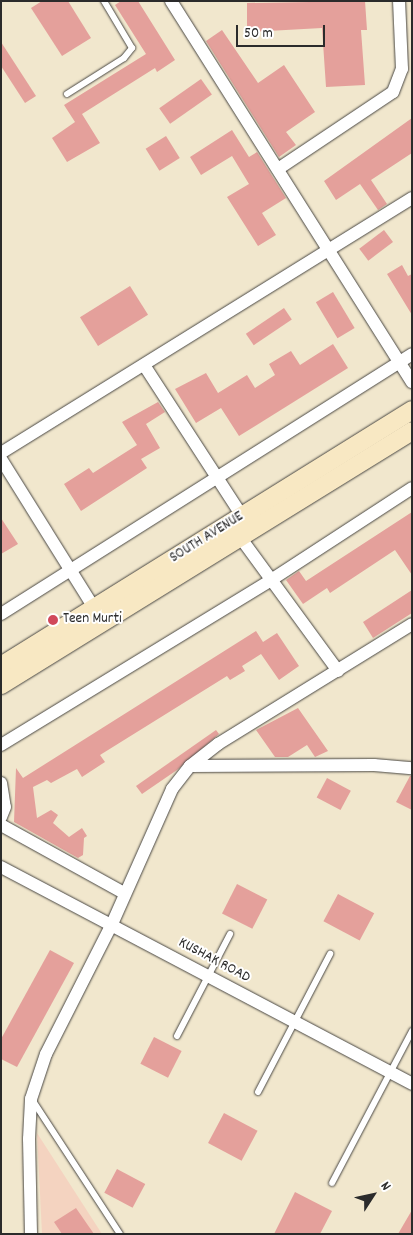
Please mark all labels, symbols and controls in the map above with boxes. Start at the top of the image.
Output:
scale bar [238,15,327,47]
text: 50 m [244,23,273,45]
street label: SOUTH AVENUE [167,508,247,568]
place label: Teen Murti [63,611,122,629]
marker: Teen Murti [47,614,59,626]
street label: KUSHAK ROAD [175,935,253,987]
north arrow [348,1170,398,1220]
text: N [375,1178,395,1195]

